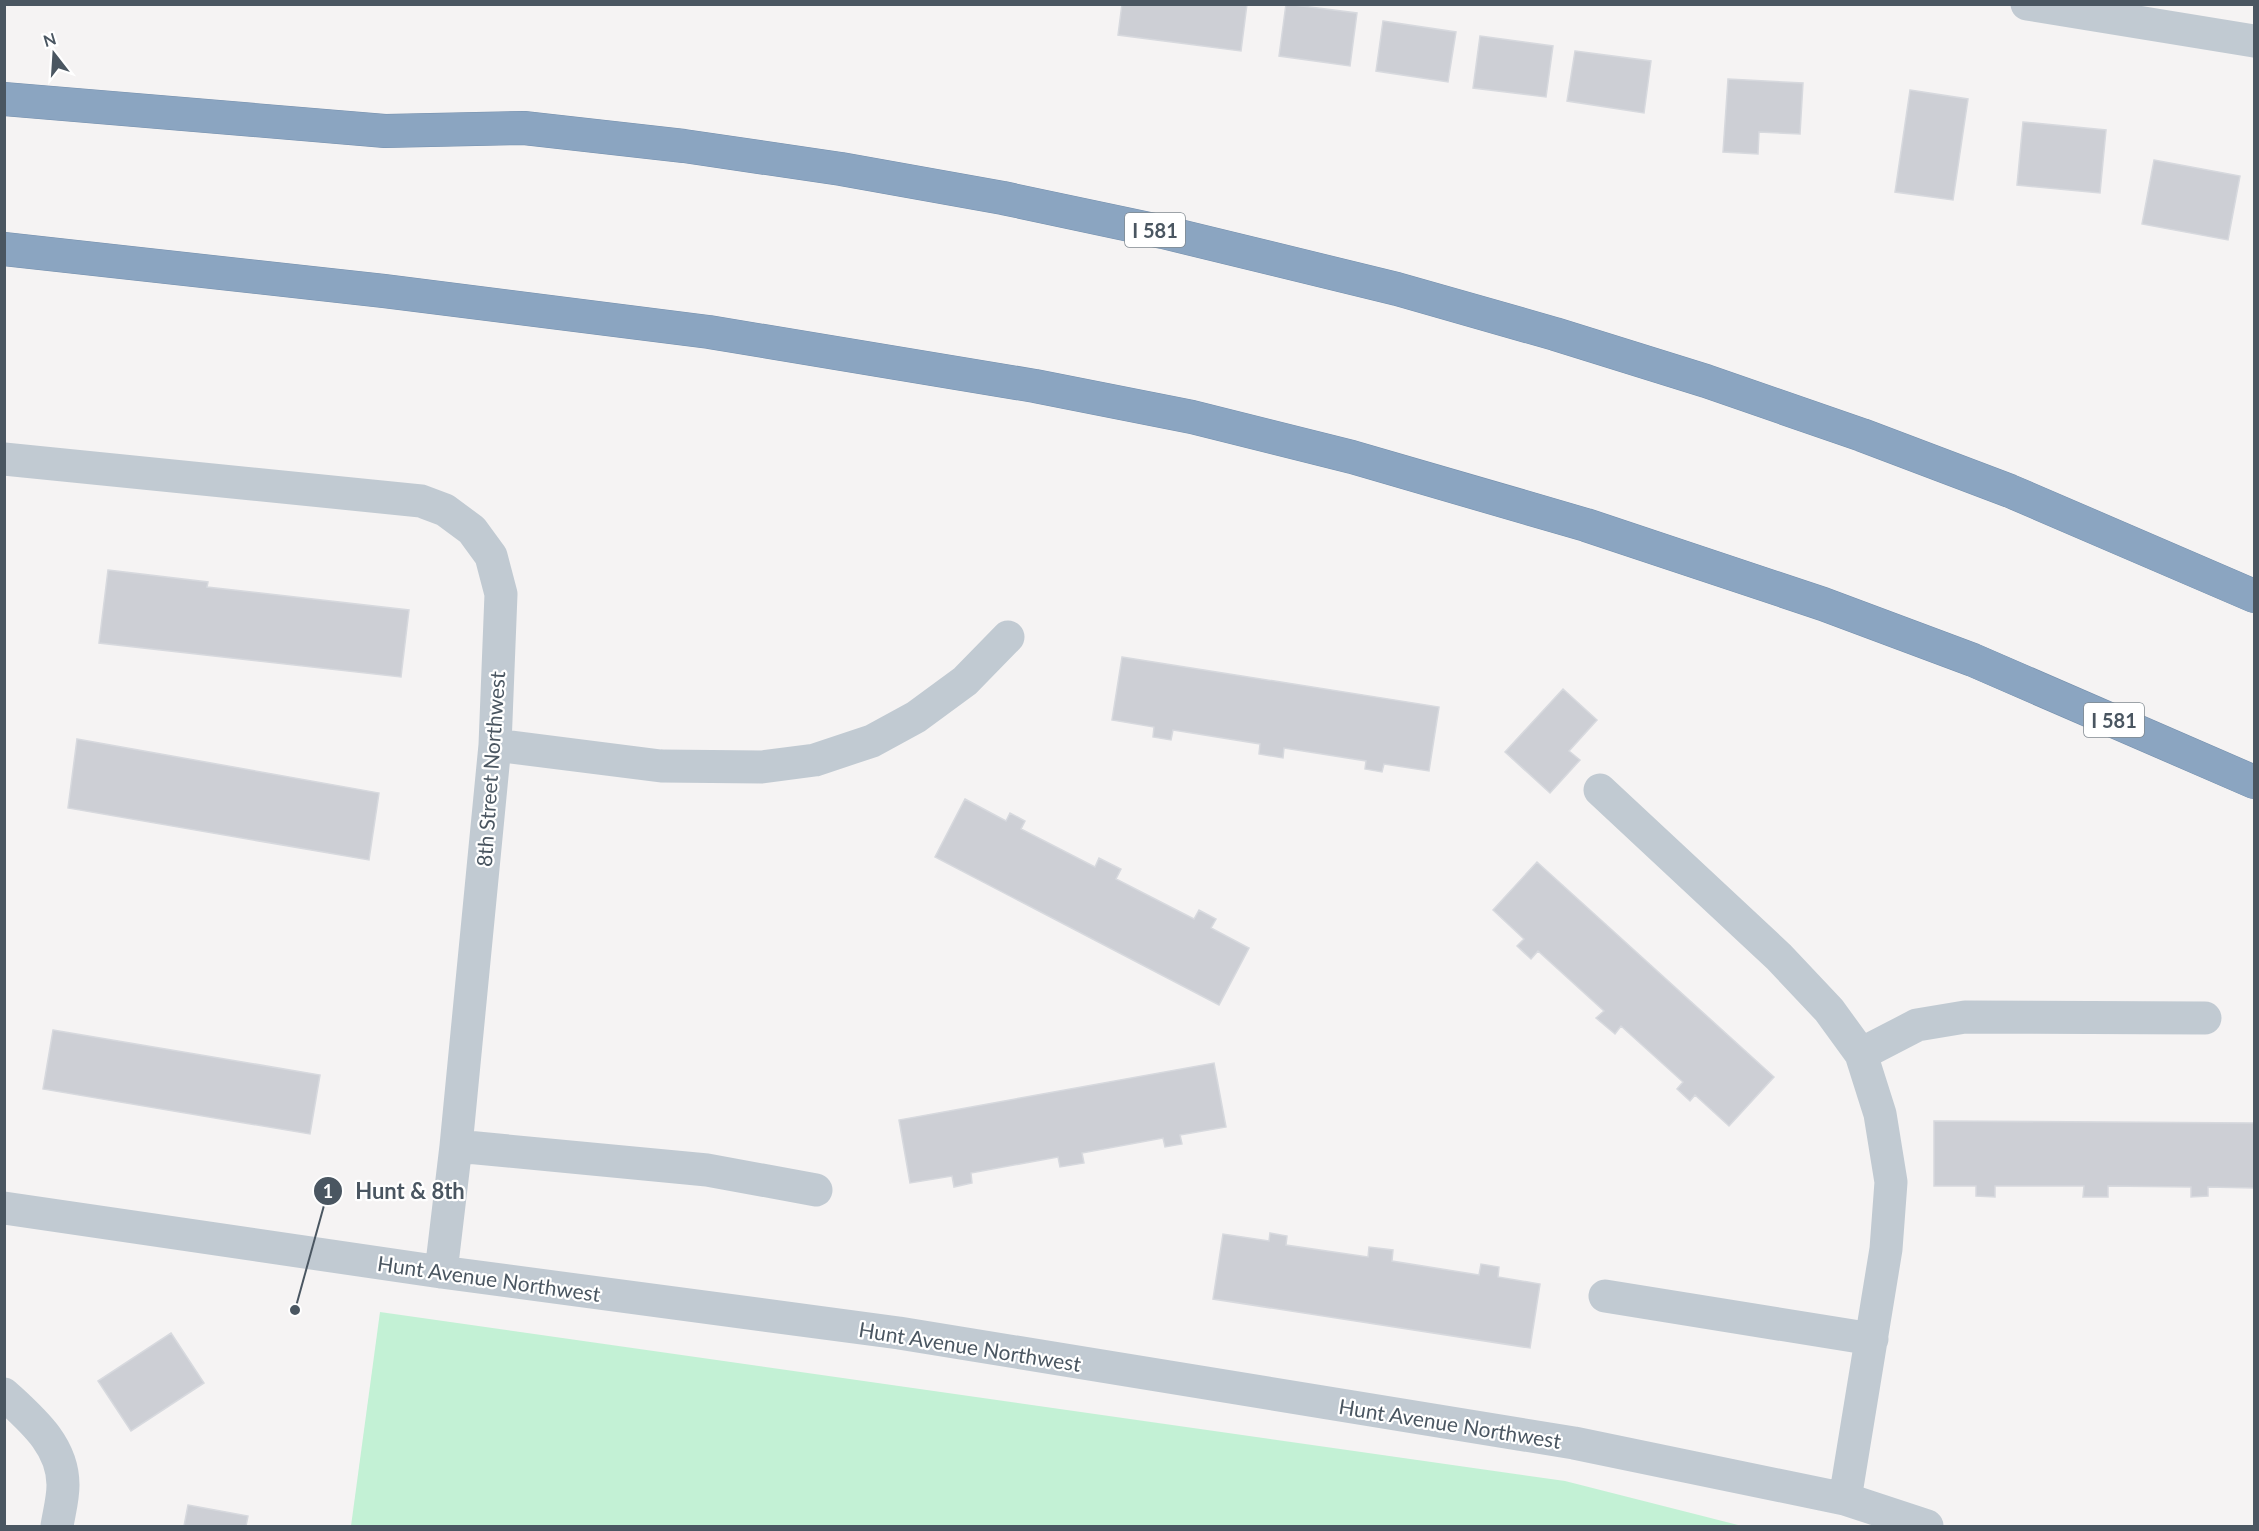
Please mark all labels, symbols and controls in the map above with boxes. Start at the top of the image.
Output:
north arrow [24,24,84,84]
text: N [41,28,58,50]
road number: I 581 [1125,213,1185,247]
street label: 8th Street Northwest [471,670,509,868]
road number: I 581 [2084,703,2144,737]
callout: Hunt & 8th [313,1171,477,1211]
text: Hunt & 8th [355,1177,465,1204]
text: 1 [323,1180,333,1202]
street label: Hunt Avenue Northwest [376,1250,602,1306]
street label: Hunt Avenue Northwest [857,1316,1083,1376]
street label: Hunt Avenue Northwest [1337,1393,1563,1453]

